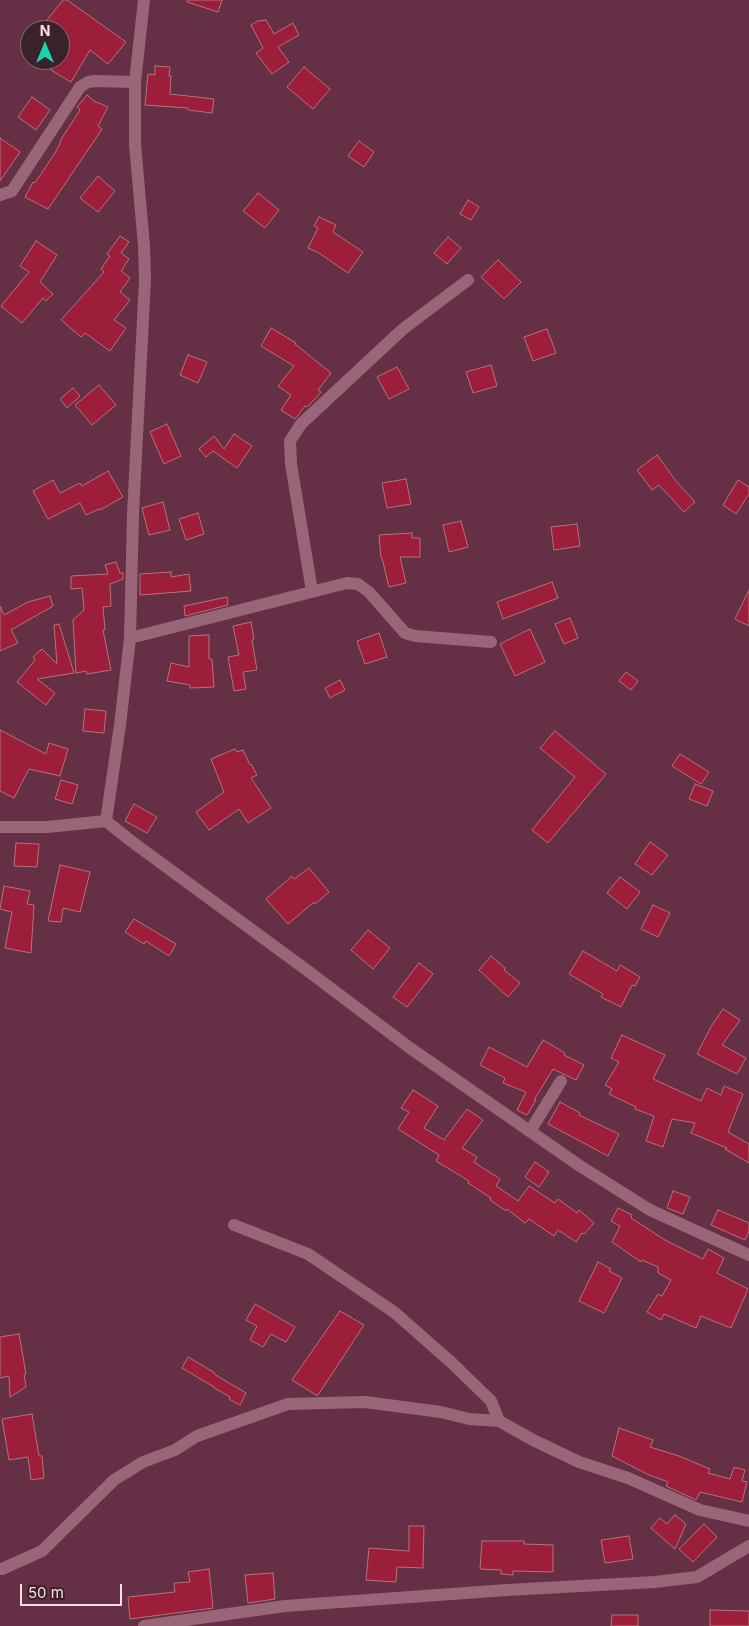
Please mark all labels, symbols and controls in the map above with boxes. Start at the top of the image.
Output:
north arrow [20,20,70,70]
text: N [40,22,50,39]
scale bar [22,1574,125,1606]
text: 50 m [28,1583,64,1602]

